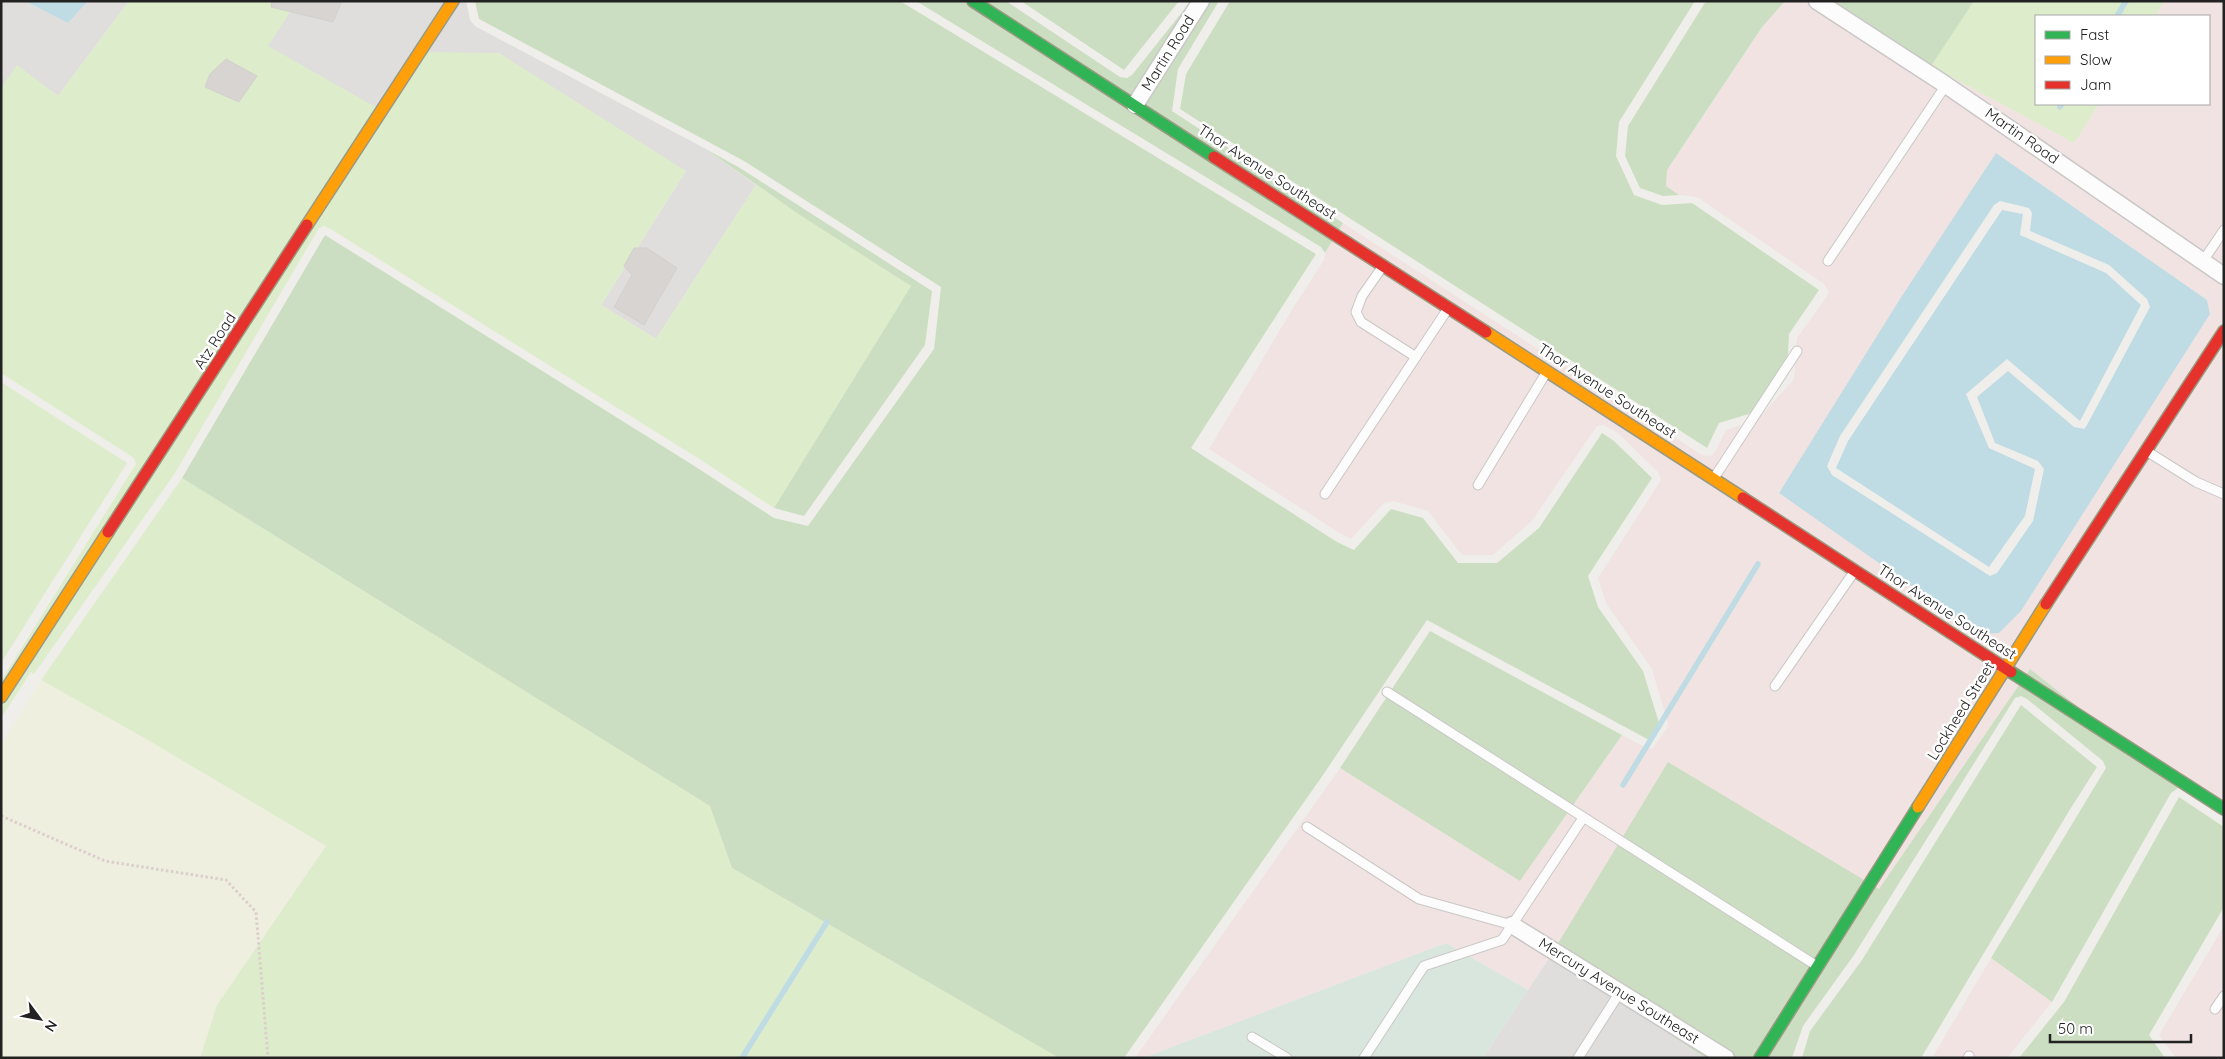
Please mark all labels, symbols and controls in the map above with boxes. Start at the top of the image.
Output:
street label: Martin Road [1137,11,1198,94]
legend [2035,15,2210,105]
text: Fast [2080,25,2109,44]
text: Slow [2080,50,2112,69]
text: Jam [2080,75,2111,94]
street label: Martin Road [1982,103,2063,168]
street label: Thor Avenue Southeast [1194,120,1340,223]
street label: Atz Road [189,309,240,372]
street label: Thor Avenue Southeast [1534,339,1680,442]
street label: Thor Avenue Southeast [1874,560,2020,663]
street label: Lockheed Street [1923,658,1998,763]
street label: Mercury Avenue Southeast [1535,933,1703,1048]
north arrow [15,994,65,1044]
scale bar [2050,1012,2191,1044]
text: N [41,1017,61,1035]
text: 50 m [2058,1019,2093,1038]

